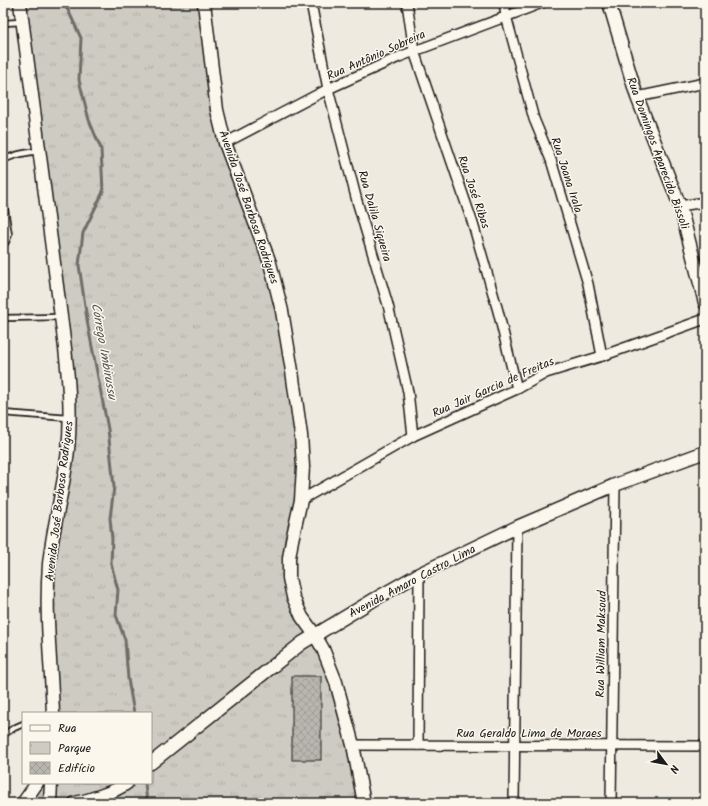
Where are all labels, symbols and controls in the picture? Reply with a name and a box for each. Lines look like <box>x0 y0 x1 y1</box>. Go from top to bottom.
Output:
street label: Rua Antônio Sobreira <box>324 25 429 86</box>
street label: Rua Domingos Aparecido Bissoli <box>621 74 694 233</box>
street label: Avenida José Barbosa Rodrigues <box>213 128 284 287</box>
street label: Rua Joana Irala <box>545 135 588 216</box>
street label: Rua José Ribas <box>452 153 495 231</box>
street label: Rua Dalila Siqueira <box>352 168 397 264</box>
water label: Córrego Imbirussu <box>85 301 123 403</box>
street label: Rua Jair Garcia de Freitas <box>429 352 557 423</box>
street label: Avenida José Barbosa Rodrigues <box>40 420 79 582</box>
street label: Avenida Amaro Castro Lima <box>345 540 479 623</box>
street label: Rua William Maksoud <box>591 589 612 698</box>
legend <box>22 712 152 784</box>
text: Rua <box>58 719 77 738</box>
street label: Rua Geraldo Lima de Moraes <box>456 724 602 743</box>
text: Parque <box>58 739 92 758</box>
north arrow <box>646 744 686 784</box>
text: Edifício <box>58 759 95 778</box>
text: N <box>664 761 683 777</box>

